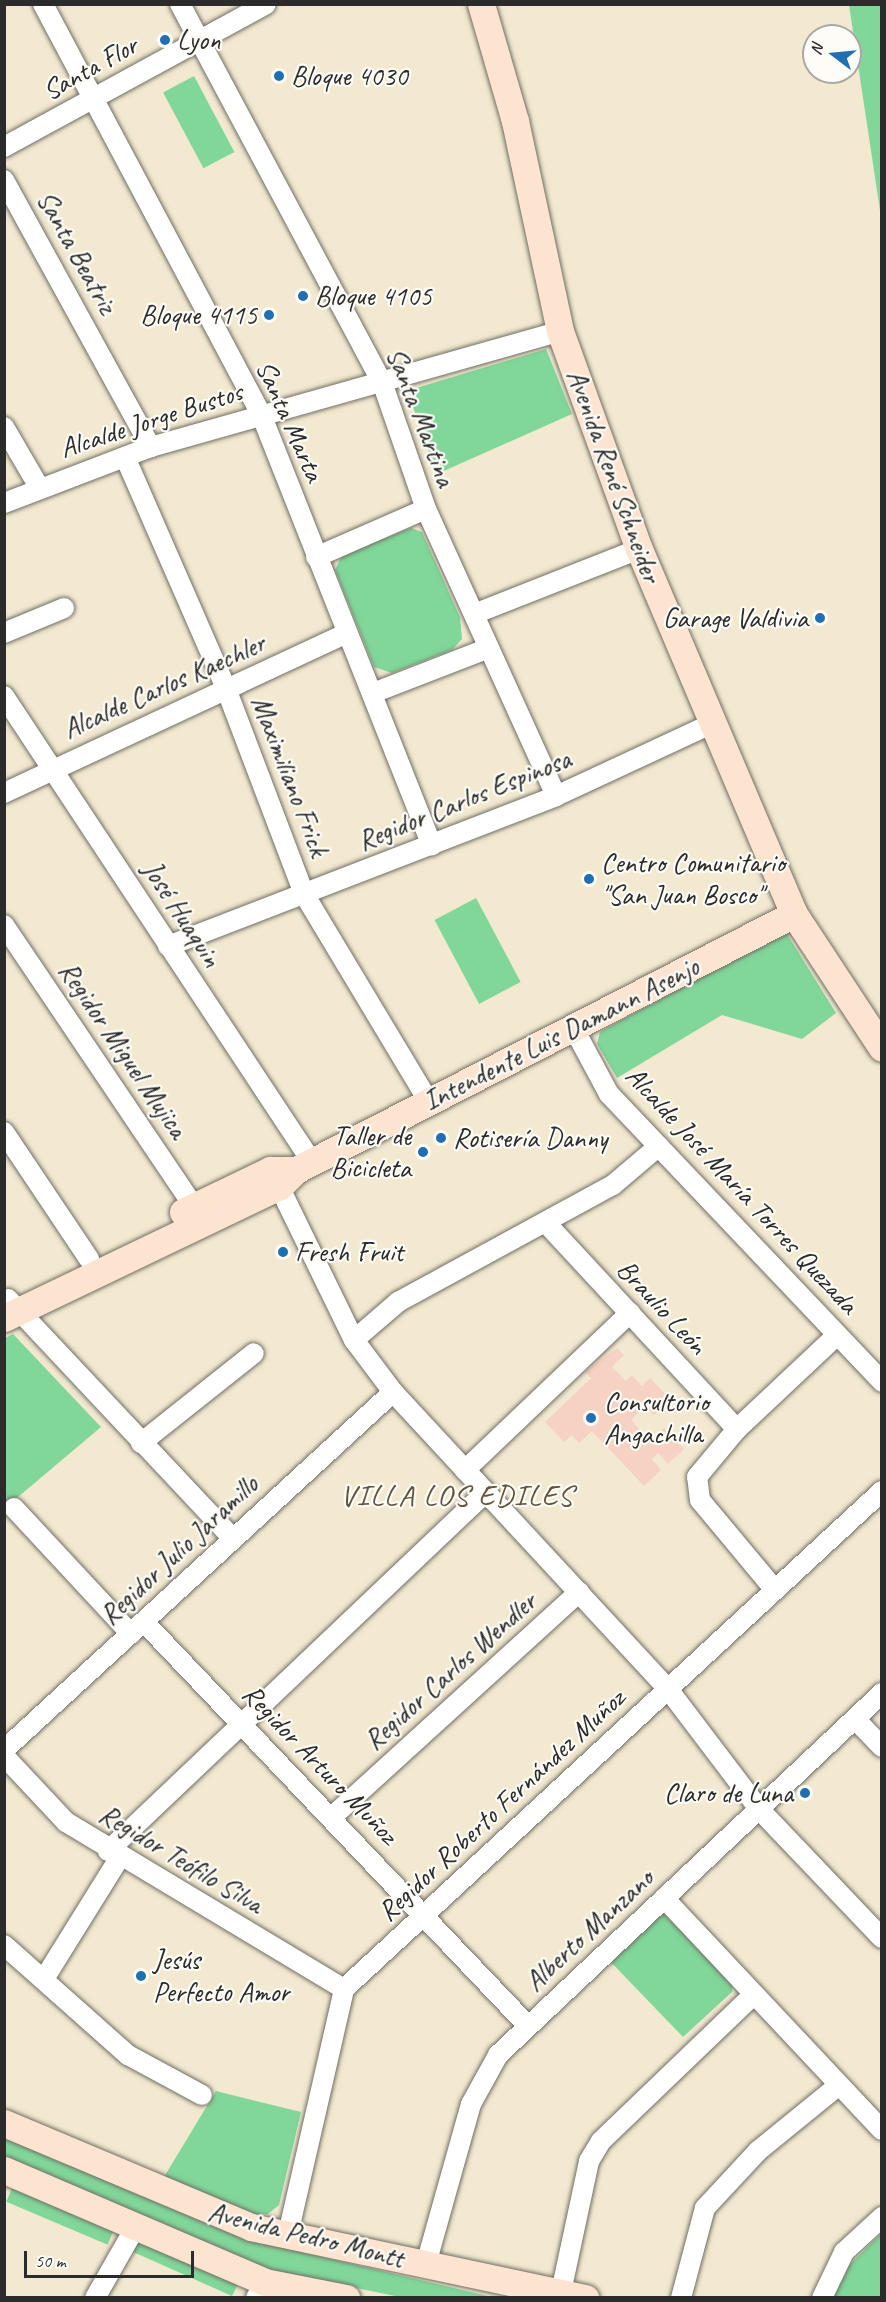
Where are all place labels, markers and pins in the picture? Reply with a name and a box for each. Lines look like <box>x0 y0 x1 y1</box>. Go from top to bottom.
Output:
place label: Lyon <box>177 23 220 57</box>
marker: Lyon <box>158 33 172 47</box>
place label: Bloque 4030 <box>291 59 408 93</box>
marker: Bloque 4030 <box>272 69 286 83</box>
place label: Bloque 4105 <box>315 279 432 313</box>
marker: Bloque 4105 <box>296 289 310 303</box>
place label: Bloque 4115 <box>140 298 257 332</box>
marker: Bloque 4115 <box>262 308 276 322</box>
place label: Garage Valdivia <box>663 601 808 635</box>
marker: Garage Valdivia <box>813 611 827 625</box>
place label: Centro Comunitario "San Juan Bosco" <box>601 846 786 912</box>
marker: Centro Comunitario "San Juan Bosco" <box>582 872 596 886</box>
place label: Taller de Bicicleta <box>331 1119 411 1185</box>
place label: Rotisería Danny <box>453 1121 608 1155</box>
marker: Rotisería Danny <box>434 1131 448 1145</box>
marker: Taller de Bicicleta <box>416 1145 430 1159</box>
place label: Fresh Fruit <box>295 1235 403 1269</box>
marker: Fresh Fruit <box>276 1245 290 1259</box>
place label: Consultorio Angachilla <box>604 1385 709 1451</box>
marker: Consultorio Angachilla <box>582 1409 600 1427</box>
place label: Claro de Luna <box>664 1776 793 1810</box>
marker: Claro de Luna <box>798 1786 812 1800</box>
place label: Jesús Perfecto Amor <box>153 1943 288 2009</box>
marker: Jesús Perfecto Amor <box>134 1969 148 1983</box>

